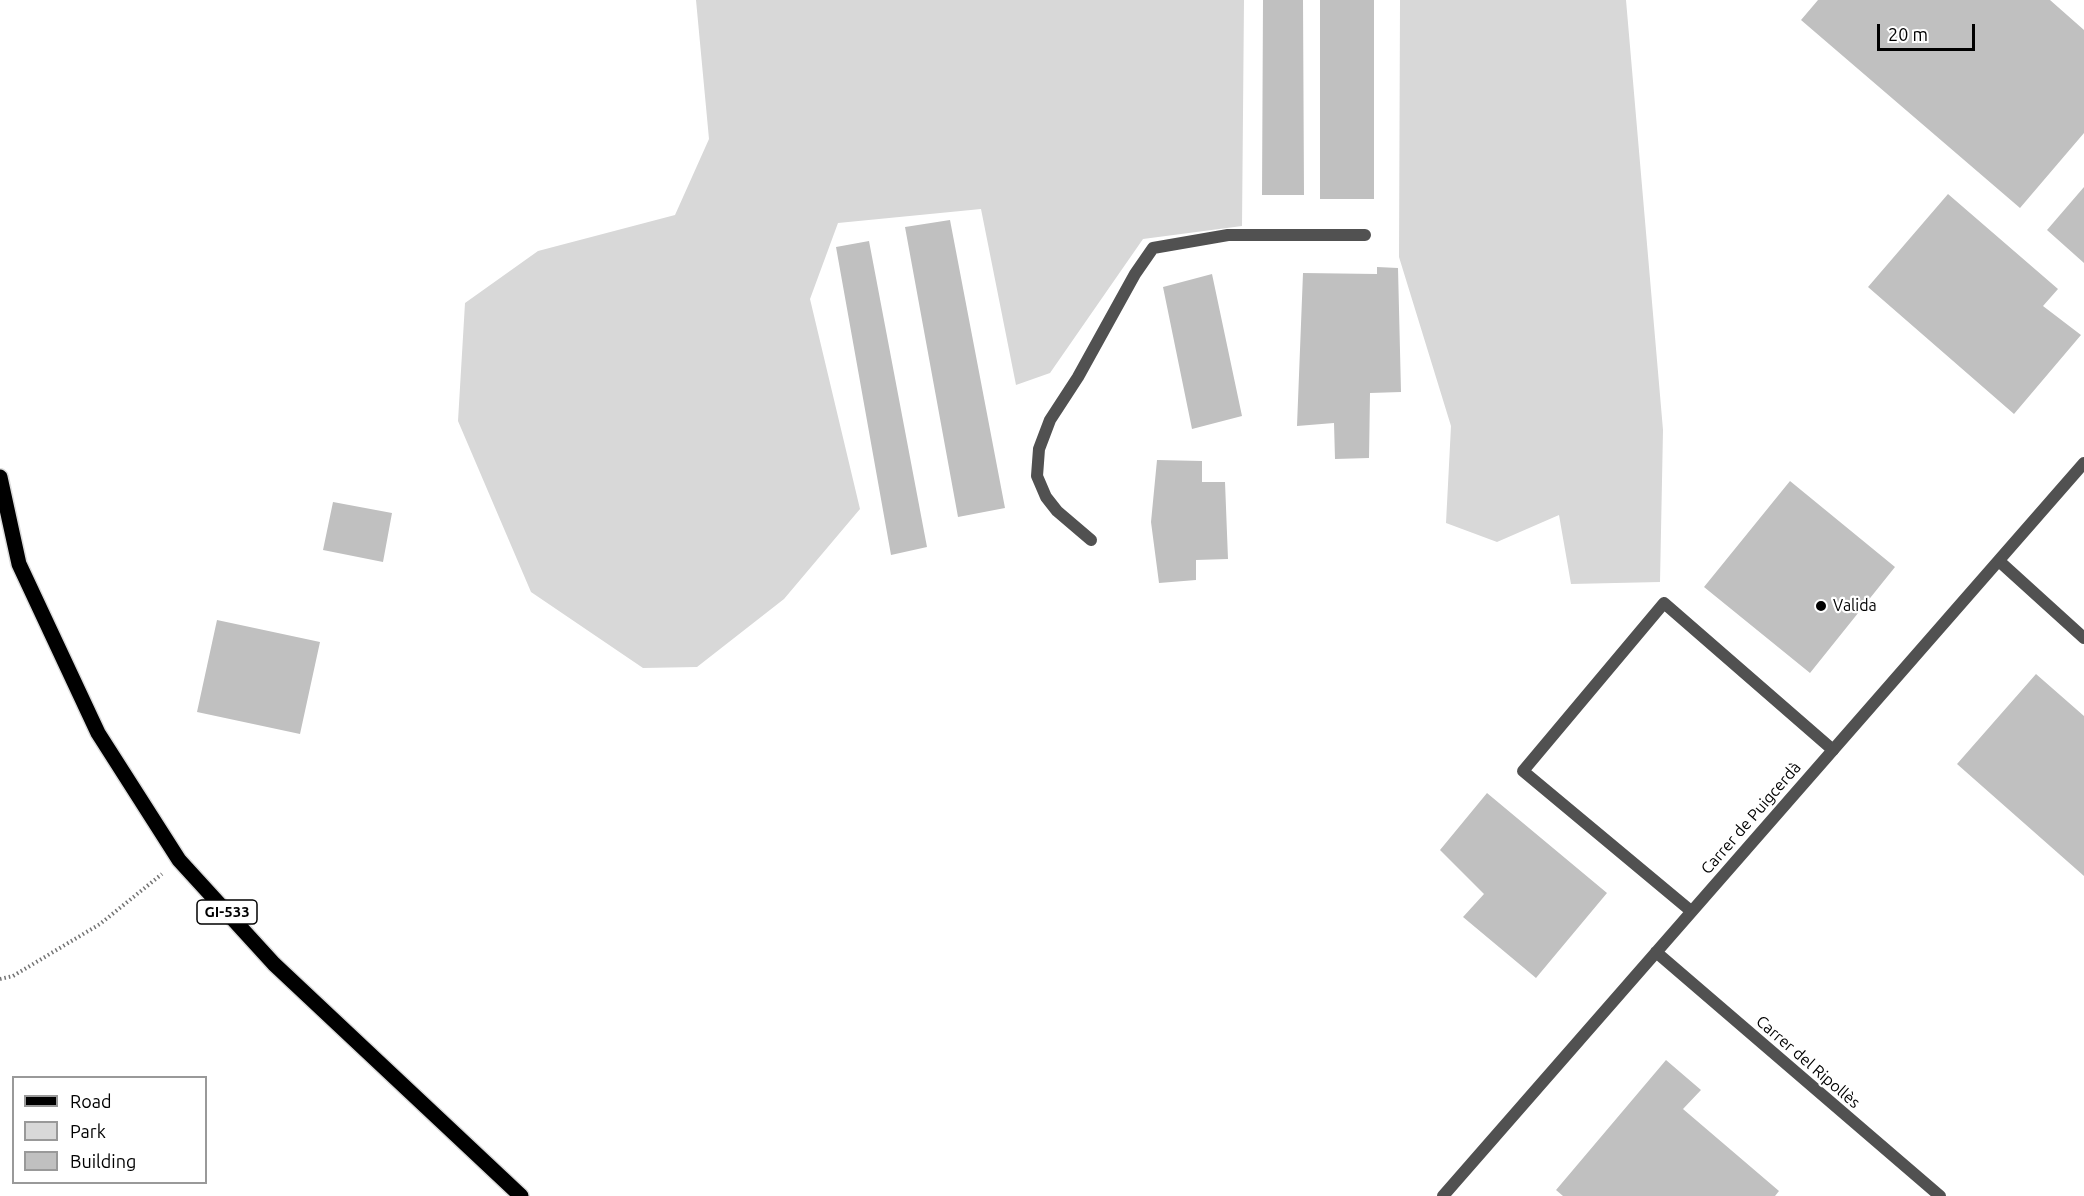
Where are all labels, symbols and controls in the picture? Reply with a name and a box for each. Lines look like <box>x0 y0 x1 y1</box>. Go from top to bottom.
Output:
scale bar <box>1880 12 1978 50</box>
text: 20 m <box>1888 24 1928 44</box>
place label: Valida <box>1833 596 1877 616</box>
marker: Valida <box>1814 599 1828 613</box>
street label: Carrer de Puigcerdà <box>1697 758 1805 878</box>
road number: GI-533 <box>197 900 257 924</box>
street label: Carrer del Ripollès <box>1752 1012 1864 1112</box>
legend <box>12 1076 207 1184</box>
text: Road <box>70 1091 112 1111</box>
text: Park <box>70 1121 106 1141</box>
text: Building <box>70 1151 136 1171</box>

